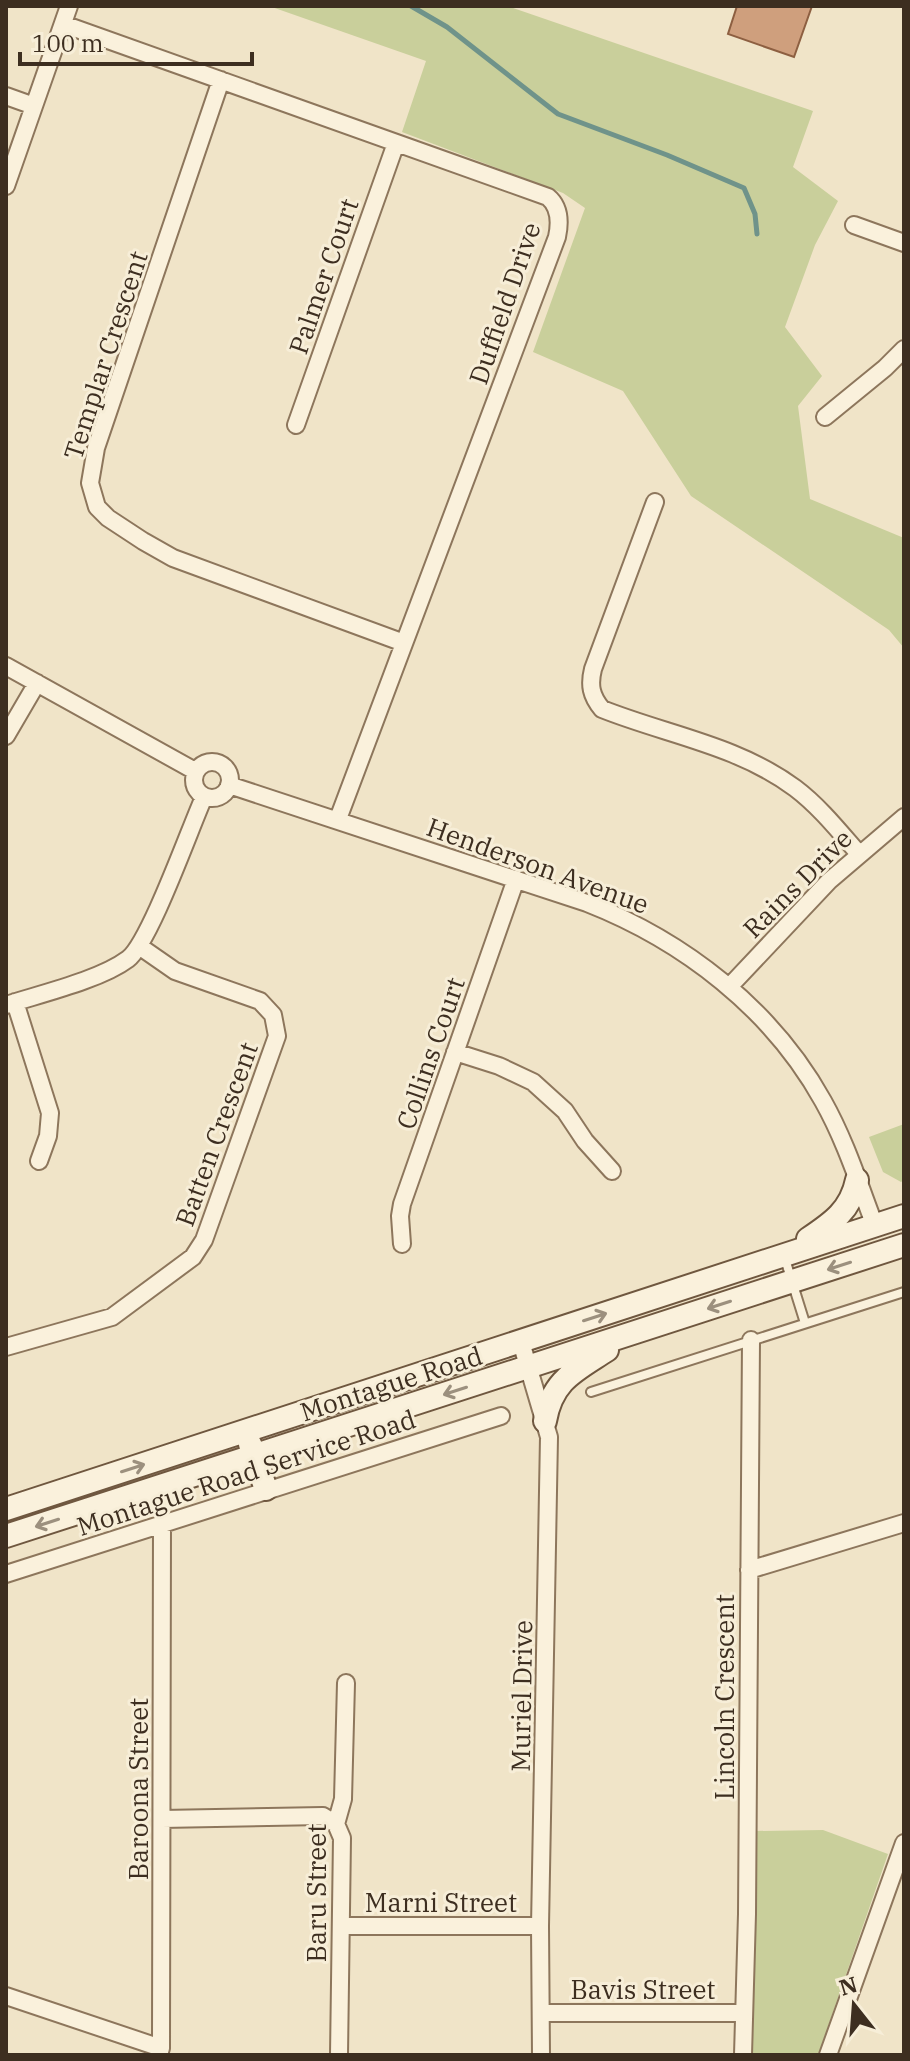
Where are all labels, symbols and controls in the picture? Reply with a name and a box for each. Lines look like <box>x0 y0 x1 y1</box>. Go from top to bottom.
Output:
scale bar <box>20 16 252 66</box>
text: 100 m <box>32 27 104 59</box>
street label: Palmer Court <box>280 194 366 358</box>
street label: Duffield Drive <box>460 218 548 388</box>
street label: Templar Crescent <box>55 246 155 464</box>
street label: Henderson Avenue <box>422 809 654 921</box>
street label: Rains Drive <box>735 821 859 945</box>
street label: Collins Court <box>388 972 472 1134</box>
street label: Batten Crescent <box>167 1037 265 1231</box>
one-way arrow <box>827 1259 852 1274</box>
one-way arrow <box>707 1299 732 1313</box>
one-way arrow <box>582 1309 607 1324</box>
street label: Montague Road <box>296 1338 486 1428</box>
one-way arrow <box>443 1385 468 1400</box>
street label: Montague Road Service Road <box>72 1401 420 1543</box>
one-way arrow <box>121 1459 146 1474</box>
one-way arrow <box>35 1516 61 1531</box>
street label: Lincoln Crescent <box>707 1594 741 1800</box>
street label: Muriel Drive <box>503 1620 539 1772</box>
street label: Baroona Street <box>121 1698 155 1880</box>
street label: Baru Street <box>299 1824 333 1962</box>
street label: Marni Street <box>365 1885 517 1919</box>
north arrow <box>814 1965 894 2045</box>
text: N <box>835 1969 861 2002</box>
street label: Bavis Street <box>570 1972 716 2006</box>

